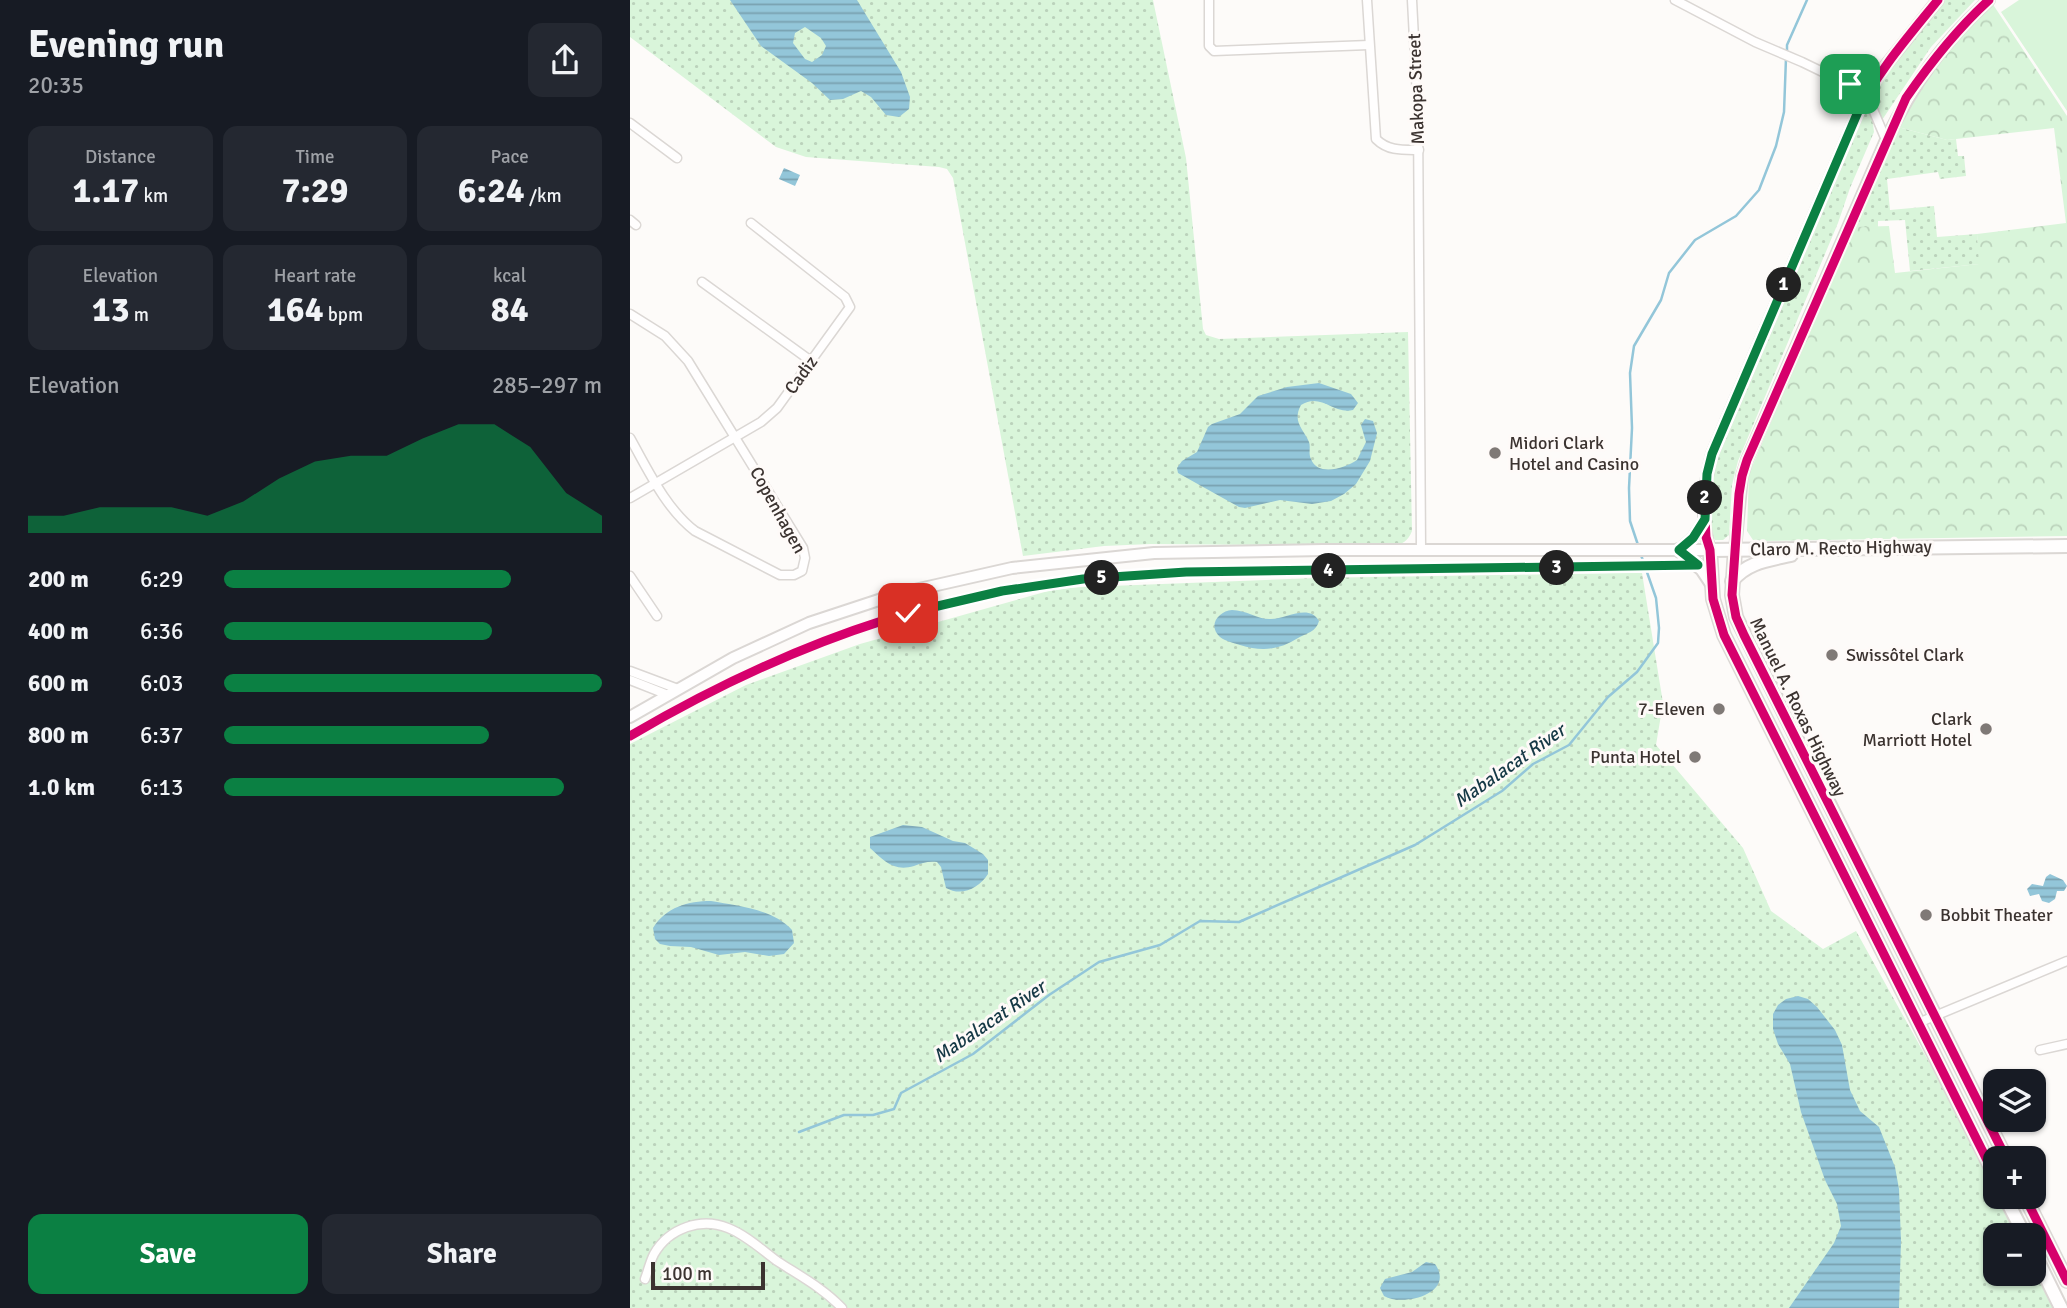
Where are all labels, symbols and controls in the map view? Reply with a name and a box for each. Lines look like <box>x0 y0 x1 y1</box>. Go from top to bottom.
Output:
text: Evening run <box>28 21 224 68</box>
button: share <box>528 23 602 97</box>
street label: Makopa Street <box>1403 33 1429 145</box>
pin <box>1820 54 1880 114</box>
icon: arrive <box>1831 65 1869 103</box>
text: 20:35 <box>28 71 84 100</box>
text: Distance <box>85 145 156 169</box>
text: Time <box>295 145 335 169</box>
text: Pace <box>491 145 529 169</box>
text: 1.17 <box>73 169 139 212</box>
text: 7:29 <box>281 169 349 212</box>
text: 6:24 <box>458 169 525 212</box>
text: km <box>139 184 168 208</box>
text: /km <box>525 184 562 208</box>
text: Elevation <box>82 264 158 288</box>
text: Heart rate <box>274 264 356 288</box>
text: kcal <box>493 264 526 288</box>
pin: 1 <box>1766 268 1802 302</box>
text: 1 <box>1778 272 1789 296</box>
text: 13 <box>92 288 130 331</box>
text: 164 <box>267 288 324 331</box>
text: 84 <box>491 288 529 331</box>
text: m <box>130 303 149 327</box>
text: bpm <box>324 303 363 327</box>
street label: Cadiz <box>780 351 822 399</box>
text: Elevation <box>28 371 120 400</box>
text: 285–297 m <box>492 371 602 400</box>
place label: Midori Clark Hotel and Casino <box>1509 432 1639 475</box>
marker: Midori Clark Hotel and Casino <box>1487 445 1503 461</box>
street label: Copenhagen <box>745 463 811 557</box>
pin: 2 <box>1688 480 1722 516</box>
text: 2 <box>1699 485 1710 509</box>
street label: Claro M. Recto Highway <box>1750 535 1933 561</box>
pin: 3 <box>1539 550 1574 586</box>
pin: 4 <box>1312 554 1346 588</box>
text: 3 <box>1551 555 1562 579</box>
text: 4 <box>1323 558 1334 582</box>
pin: 5 <box>1084 560 1120 596</box>
text: 200 m <box>28 565 89 594</box>
text: 6:29 <box>140 565 183 594</box>
text: 5 <box>1096 565 1107 589</box>
pin <box>878 583 938 643</box>
icon: check <box>889 594 927 632</box>
street label: Manuel A. Roxas Highway <box>1745 614 1851 801</box>
text: 400 m <box>28 617 89 646</box>
text: 6:36 <box>140 617 183 646</box>
place label: Swissôtel Clark <box>1846 644 1964 666</box>
marker: Swissôtel Clark <box>1824 647 1840 663</box>
text: 600 m <box>28 669 89 698</box>
text: 6:03 <box>140 669 183 698</box>
place label: 7-Eleven <box>1638 698 1705 720</box>
marker: 7-Eleven <box>1711 701 1727 717</box>
place label: Clark Marriott Hotel <box>1862 708 1972 751</box>
water label: Mabalacat River <box>1449 717 1572 813</box>
text: 800 m <box>28 721 89 750</box>
text: 6:37 <box>140 721 183 750</box>
marker: Clark Marriott Hotel <box>1978 721 1994 737</box>
place label: Punta Hotel <box>1590 746 1681 768</box>
marker: Punta Hotel <box>1687 749 1703 765</box>
text: 1.0 km <box>28 773 95 802</box>
text: 6:13 <box>140 773 183 802</box>
place label: Bobbit Theater <box>1940 904 2053 926</box>
marker: Bobbit Theater <box>1918 907 1934 923</box>
water label: Mabalacat River <box>929 974 1053 1068</box>
map controls <box>1983 1069 2046 1286</box>
button: layers <box>1983 1069 2046 1132</box>
button: + <box>1983 1146 2046 1209</box>
button: Save <box>28 1214 308 1294</box>
button: Share <box>322 1214 602 1294</box>
button: − <box>1983 1223 2046 1286</box>
scale bar <box>651 1259 765 1291</box>
text: 100 m <box>662 1262 712 1286</box>

